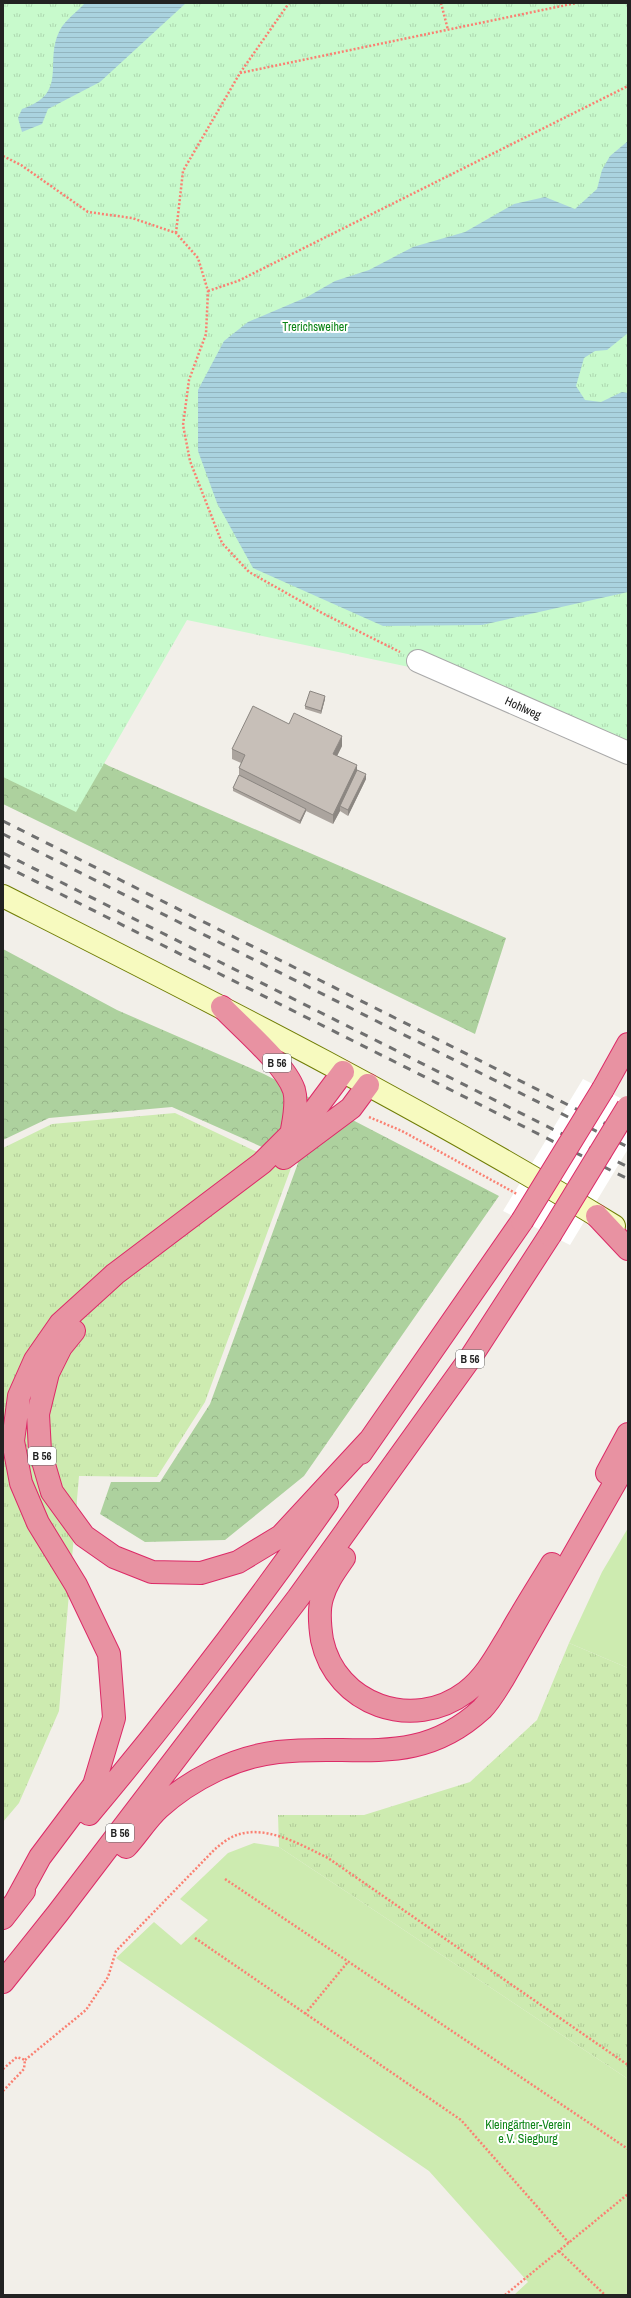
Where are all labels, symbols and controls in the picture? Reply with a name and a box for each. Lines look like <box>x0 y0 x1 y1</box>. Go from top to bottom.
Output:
park label: Trerichsweiher <box>282 319 348 335</box>
street label: Hohlweg <box>502 693 544 723</box>
road number: B 56 <box>263 1054 291 1072</box>
road number: B 56 <box>456 1350 484 1368</box>
road number: B 56 <box>28 1447 56 1465</box>
road number: B 56 <box>106 1824 134 1842</box>
park label: Kleingärtner-Verein e.V. Siegburg <box>485 2117 571 2147</box>

